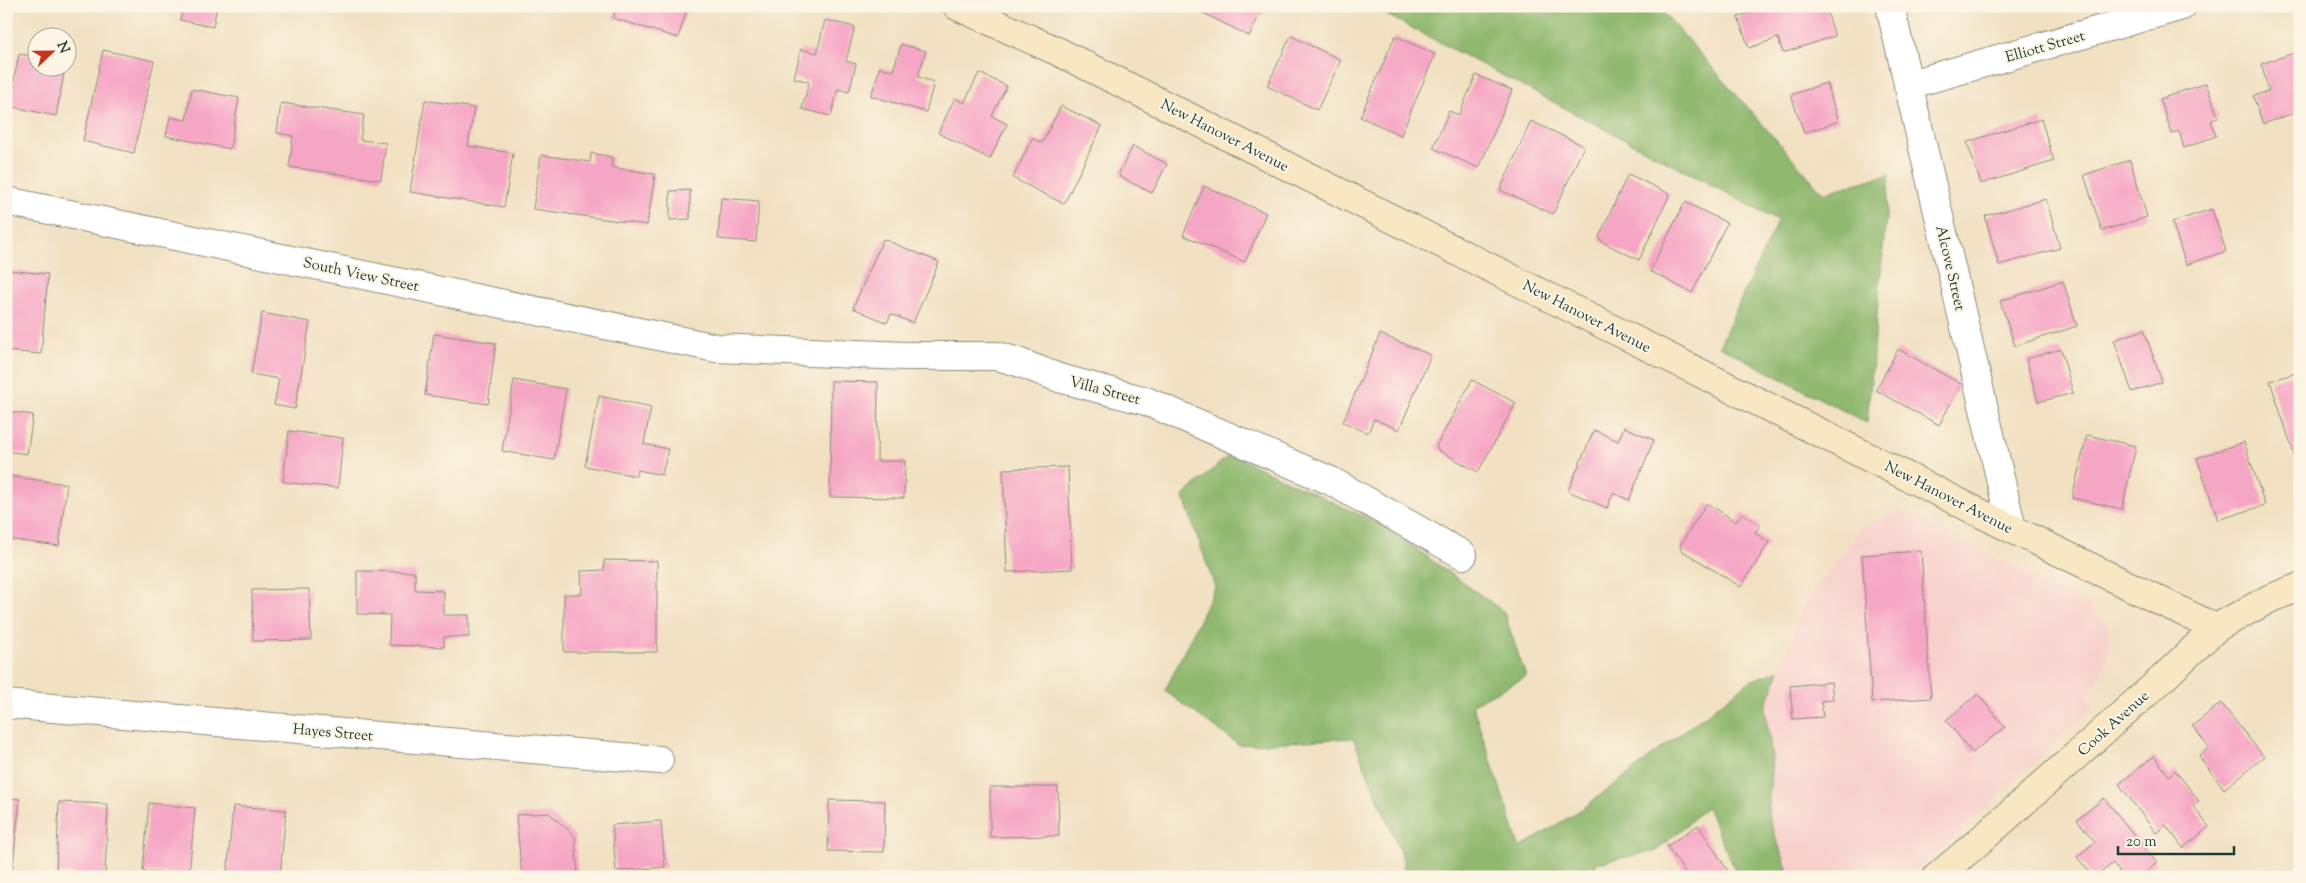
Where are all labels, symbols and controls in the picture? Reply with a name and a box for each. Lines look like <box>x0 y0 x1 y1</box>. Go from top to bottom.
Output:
street label: Elliott Street <box>2003 26 2088 69</box>
north arrow <box>28 28 78 78</box>
text: N <box>51 39 74 57</box>
street label: New Hanover Avenue <box>1156 95 1292 178</box>
street label: Alcove Street <box>1930 224 1970 313</box>
street label: South View Street <box>301 253 421 298</box>
street label: New Hanover Avenue <box>1518 276 1654 359</box>
street label: Villa Street <box>1067 372 1142 411</box>
street label: New Hanover Avenue <box>1880 457 2016 540</box>
street label: Cook Avenue <box>2074 686 2154 762</box>
street label: Hayes Street <box>292 720 374 747</box>
scale bar <box>2118 823 2235 855</box>
text: 20 m <box>2126 832 2157 853</box>

